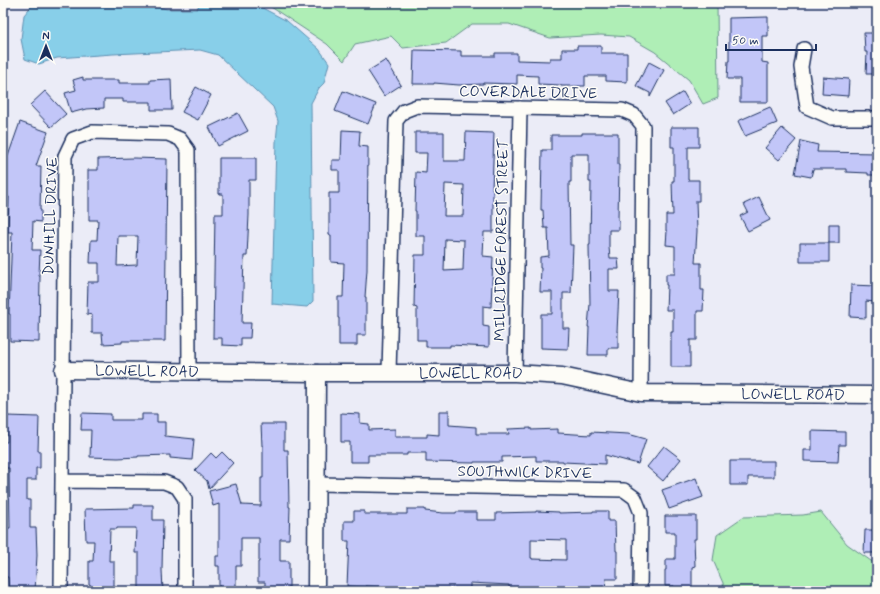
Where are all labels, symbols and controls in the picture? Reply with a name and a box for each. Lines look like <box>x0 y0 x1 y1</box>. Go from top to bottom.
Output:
north arrow <box>26 26 66 66</box>
scale bar <box>726 26 816 52</box>
text: N <box>42 30 50 44</box>
text: 50 m <box>732 33 759 49</box>
street label: COVERDALE DRIVE <box>459 82 598 104</box>
street label: MILLRIDGE FOREST STREET <box>490 138 514 341</box>
street label: DUNHILL DRIVE <box>39 156 63 275</box>
street label: LOWELL ROAD <box>95 361 199 383</box>
street label: LOWELL ROAD <box>419 364 523 384</box>
street label: LOWELL ROAD <box>741 385 845 406</box>
street label: SOUTHWICK DRIVE <box>457 462 593 484</box>

